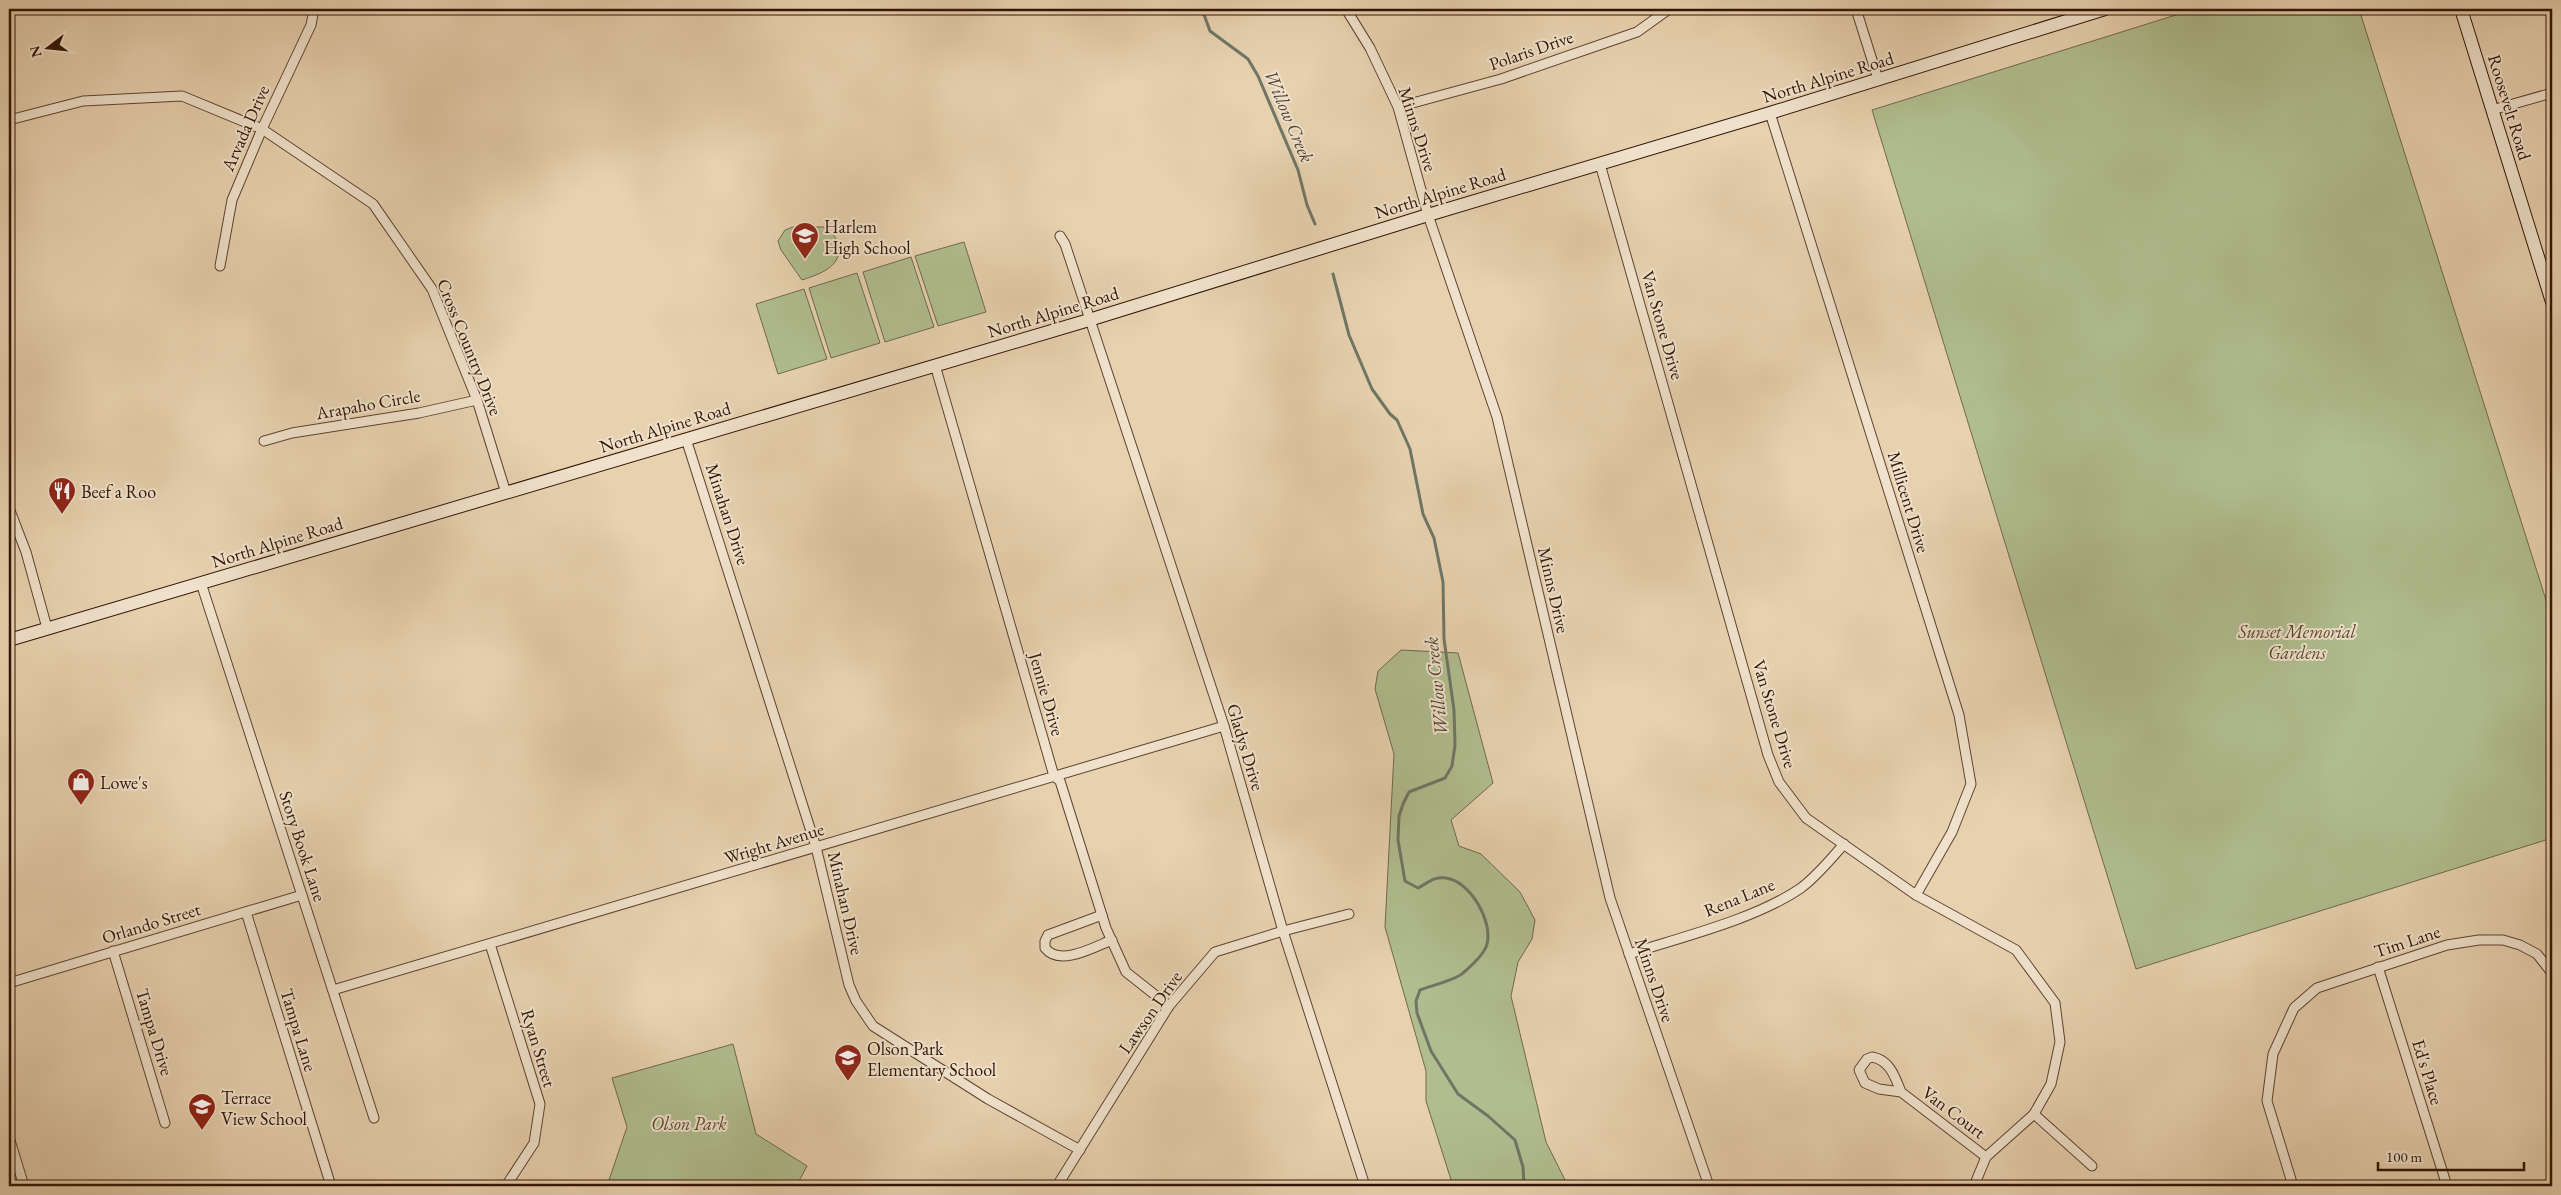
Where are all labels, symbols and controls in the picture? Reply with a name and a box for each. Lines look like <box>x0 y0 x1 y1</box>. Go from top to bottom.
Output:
north arrow <box>22 22 72 72</box>
street label: Polaris Drive <box>1486 25 1576 75</box>
text: N <box>25 43 46 60</box>
street label: North Alpine Road <box>1760 46 1897 108</box>
street label: Roosevelt Road <box>2483 51 2537 163</box>
water label: Willow Creek <box>1258 66 1320 167</box>
street label: Arvada Drive <box>215 81 274 175</box>
street label: Minns Drive <box>1394 84 1442 174</box>
street label: North Alpine Road <box>1372 162 1509 224</box>
place label: Harlem High School <box>824 215 911 259</box>
school or university icon: Harlem High School <box>790 221 820 260</box>
street label: Van Stone Drive <box>1636 268 1690 382</box>
street label: Cross Country Drive <box>432 275 508 419</box>
street label: North Alpine Road <box>985 281 1122 343</box>
street label: Arapaho Circle <box>313 384 422 425</box>
street label: North Alpine Road <box>597 396 734 458</box>
street label: Millicent Drive <box>1883 448 1935 556</box>
street label: Minahan Drive <box>701 460 755 568</box>
restaurant icon: Beef a Roo <box>47 476 77 515</box>
place label: Beef a Roo <box>81 480 156 503</box>
street label: North Alpine Road <box>209 511 346 573</box>
street label: Minns Drive <box>1533 545 1575 635</box>
park label: Sunset Memorial Gardens <box>2237 620 2357 664</box>
water label: Willow Creek <box>1418 635 1454 736</box>
street label: Jennie Drive <box>1024 648 1070 738</box>
street label: Van Stone Drive <box>1748 657 1802 771</box>
street label: Gladys Drive <box>1222 701 1270 793</box>
shop icon: Lowe's <box>66 767 96 806</box>
place label: Lowe's <box>100 771 148 794</box>
street label: Story Book Lane <box>274 788 332 904</box>
street label: Wright Avenue <box>721 817 827 869</box>
street label: Minahan Drive <box>823 849 869 957</box>
street label: Rena Lane <box>1700 872 1778 922</box>
street label: Orlando Street <box>99 897 203 949</box>
street label: Tim Lane <box>2371 920 2443 962</box>
street label: Minns Drive <box>1630 935 1680 1025</box>
street label: Lawson Drive <box>1113 966 1187 1058</box>
street label: Tampa Drive <box>131 986 179 1078</box>
street label: Tampa Lane <box>276 986 322 1074</box>
street label: Ryan Street <box>516 1006 562 1090</box>
street label: Ed's Place <box>2407 1036 2449 1108</box>
place label: Olson Park Elementary School <box>867 1037 996 1081</box>
school or university icon: Olson Park Elementary School <box>833 1043 863 1082</box>
street label: Van Court <box>1918 1081 1991 1143</box>
place label: Terrace View School <box>221 1086 307 1130</box>
school or university icon: Terrace View School <box>187 1092 217 1131</box>
park label: Olson Park <box>651 1112 727 1135</box>
scale bar <box>2378 1140 2525 1172</box>
text: 100 m <box>2386 1147 2423 1166</box>

